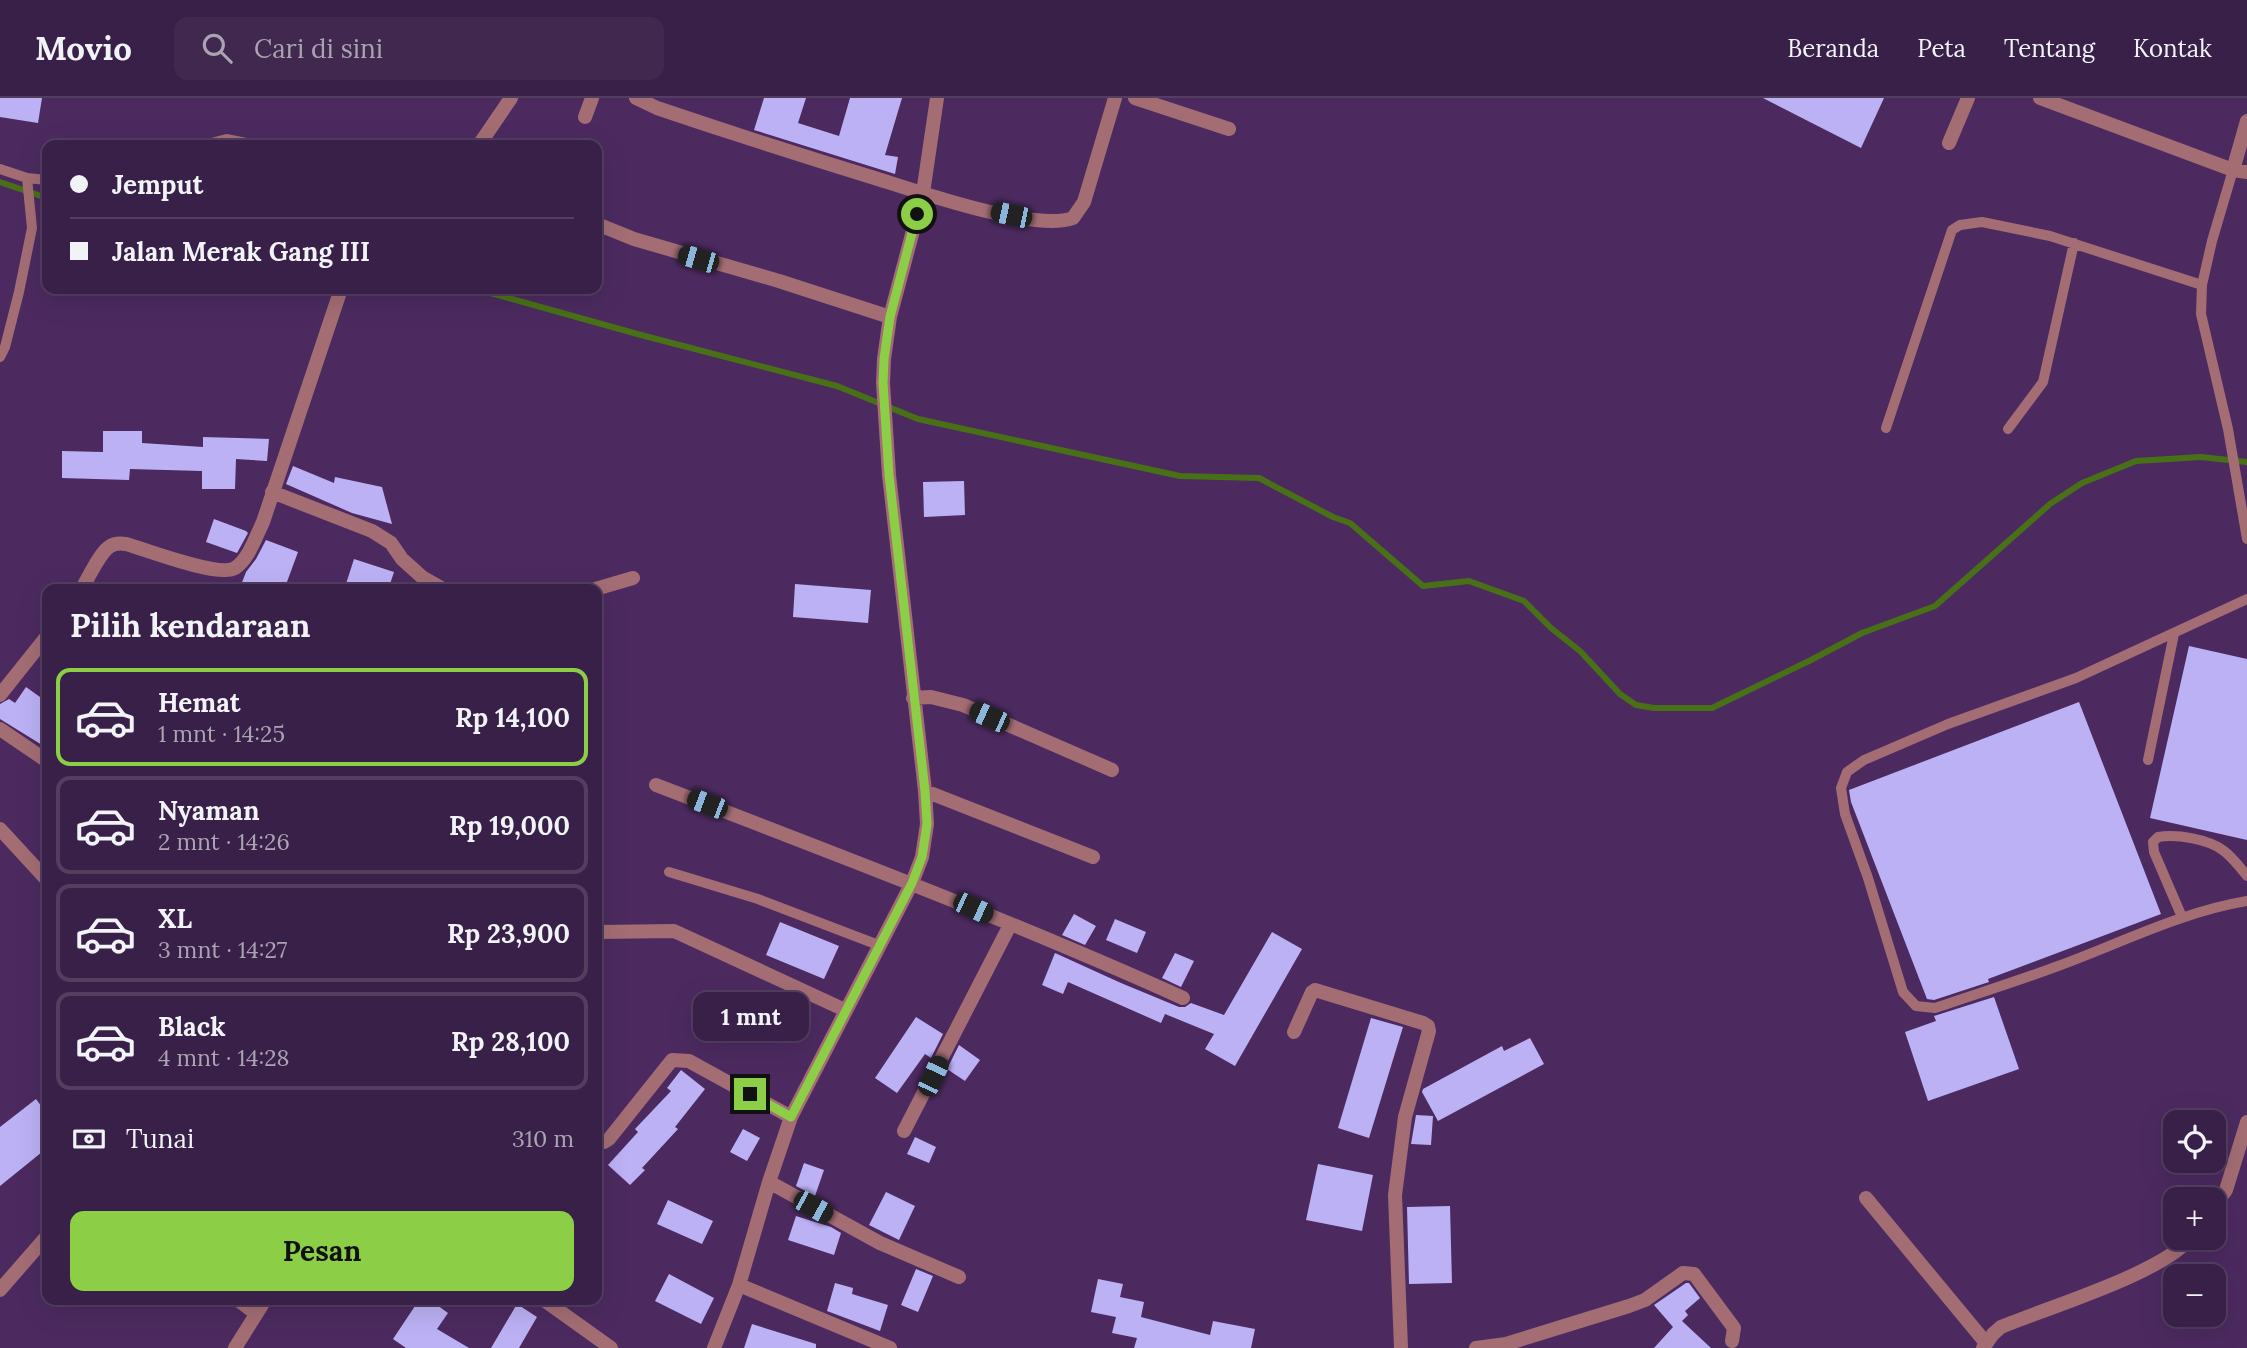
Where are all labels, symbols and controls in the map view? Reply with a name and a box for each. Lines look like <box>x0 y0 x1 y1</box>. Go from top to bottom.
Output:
search box <box>174 17 664 80</box>
text: Movio <box>35 27 132 69</box>
icon: search <box>198 29 236 67</box>
text: Cari di sini <box>254 32 383 65</box>
text: Beranda <box>1787 33 1879 64</box>
text: Peta <box>1917 33 1966 64</box>
text: Tentang <box>2004 33 2095 64</box>
text: Kontak <box>2133 33 2212 64</box>
text: Jemput <box>112 168 203 201</box>
route start <box>901 198 933 230</box>
car <box>989 200 1034 230</box>
text: Jalan Merak Gang III <box>112 235 370 268</box>
car <box>675 243 722 275</box>
text: Pilih kendaraan <box>70 605 310 646</box>
icon: car <box>74 686 137 749</box>
text: Hemat <box>158 686 240 719</box>
car <box>966 699 1013 735</box>
text: Rp 14,100 <box>455 701 570 734</box>
text: 1 mnt · 14:25 <box>158 719 285 748</box>
car <box>684 787 731 821</box>
icon: car <box>74 794 137 857</box>
text: Nyaman <box>158 794 259 827</box>
text: Rp 19,000 <box>449 809 570 842</box>
text: 2 mnt · 14:26 <box>158 827 290 856</box>
car <box>950 890 997 926</box>
icon: car <box>74 902 137 965</box>
text: XL <box>158 902 192 935</box>
text: Rp 23,900 <box>447 917 570 950</box>
text: 3 mnt · 14:27 <box>158 935 287 964</box>
callout: 1 mnt <box>692 992 808 1042</box>
text: 1 mnt <box>721 1002 781 1031</box>
icon: car <box>74 1010 137 1073</box>
text: Black <box>158 1010 226 1043</box>
text: Rp 28,100 <box>451 1025 570 1058</box>
text: 4 mnt · 14:28 <box>158 1043 289 1072</box>
car <box>915 1053 952 1099</box>
route end <box>734 1078 766 1110</box>
map controls <box>2163 1110 2226 1327</box>
button: locate <box>2163 1110 2226 1173</box>
icon: cash <box>70 1120 108 1158</box>
text: Tunai <box>126 1122 194 1155</box>
text: 310 m <box>512 1124 574 1153</box>
button: + <box>2163 1187 2226 1250</box>
car <box>790 1188 837 1226</box>
button: Pesan <box>70 1211 574 1291</box>
button: − <box>2163 1264 2226 1327</box>

